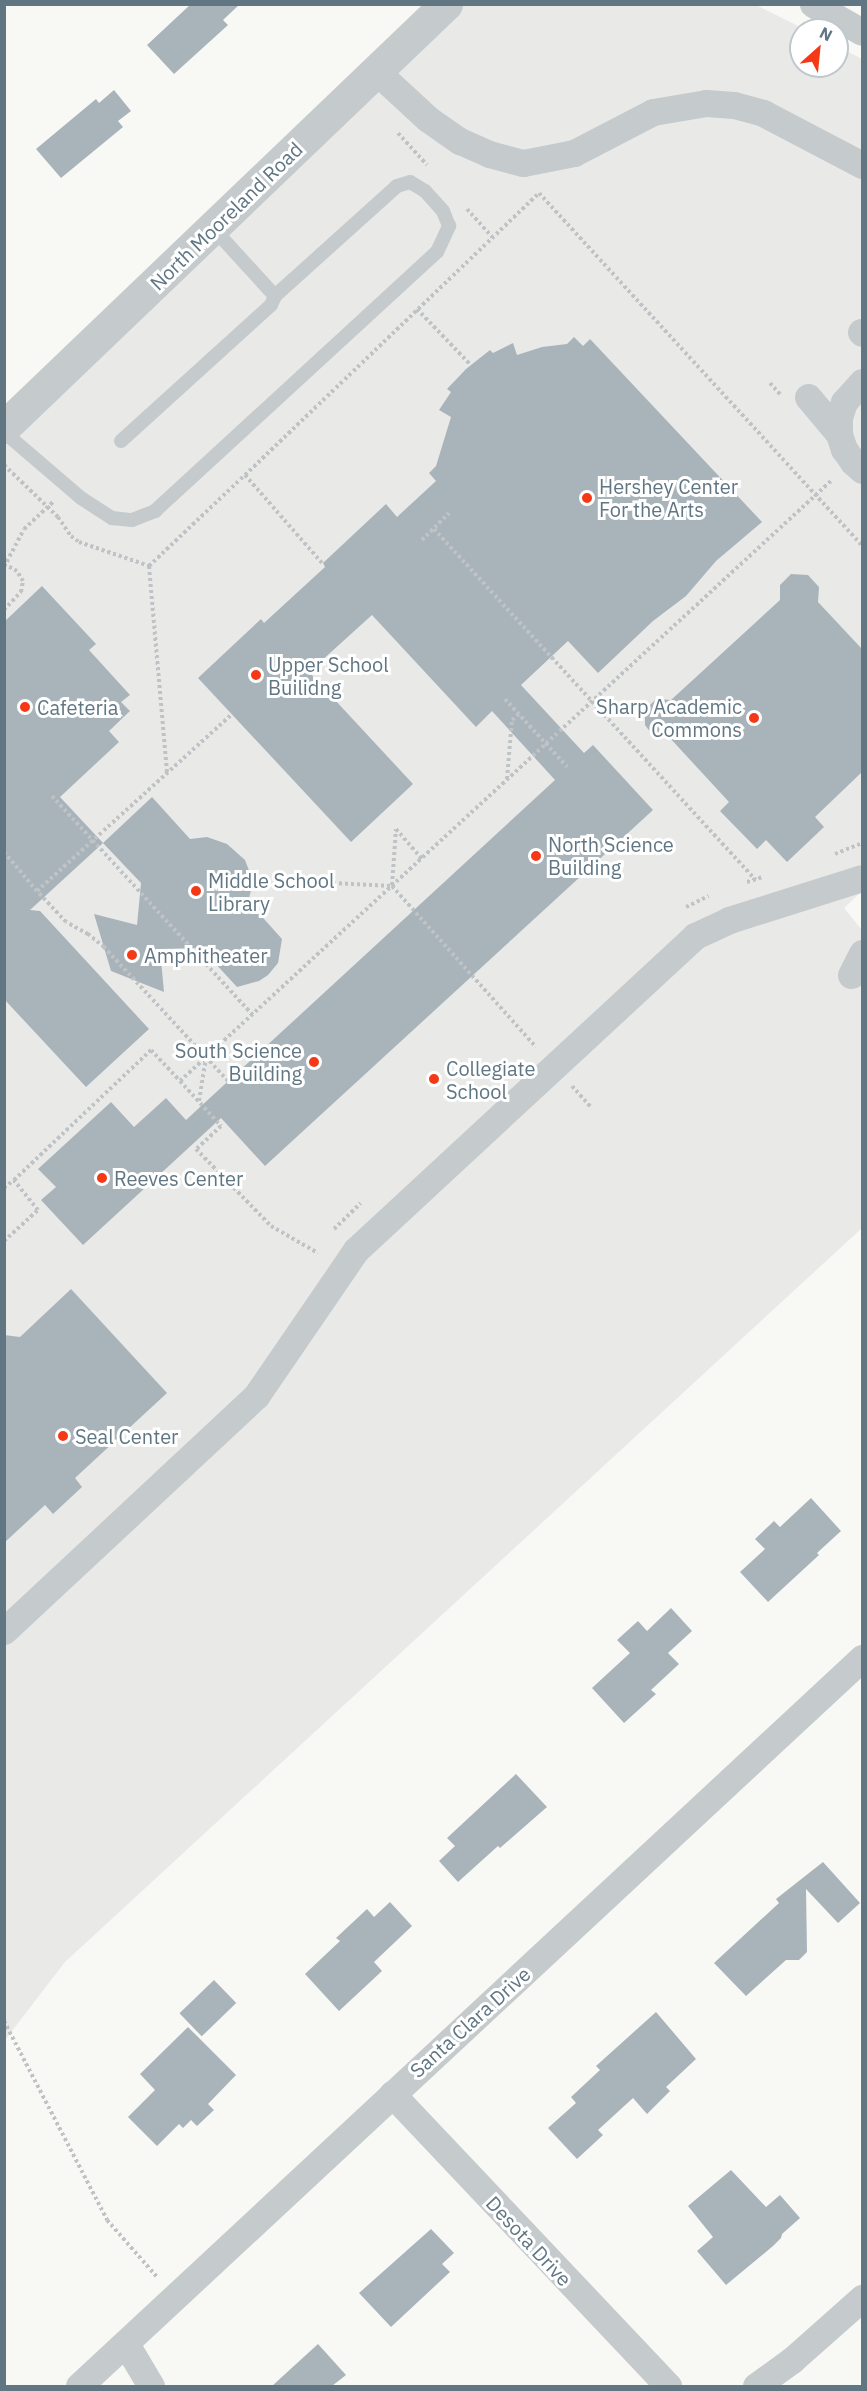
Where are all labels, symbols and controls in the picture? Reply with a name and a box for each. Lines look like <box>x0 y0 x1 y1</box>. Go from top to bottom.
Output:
north arrow <box>789 18 849 78</box>
text: N <box>817 22 836 45</box>
street label: North Mooreland Road <box>145 137 307 295</box>
place label: Hershey Center For the Arts <box>599 474 738 521</box>
marker: Hershey Center For the Arts <box>580 491 594 505</box>
place label: Upper School Builidng <box>268 652 389 699</box>
marker: Upper School Builidng <box>249 668 263 682</box>
place label: Sharp Academic Commons <box>596 694 742 741</box>
place label: Cafeteria <box>37 695 118 719</box>
marker: Cafeteria <box>18 700 32 714</box>
marker: Sharp Academic Commons <box>747 711 761 725</box>
place label: North Science Building <box>548 832 674 879</box>
marker: North Science Building <box>529 849 543 863</box>
place label: Middle School Library <box>208 868 334 915</box>
marker: Middle School Library <box>189 884 203 898</box>
place label: Amphitheater <box>144 943 268 967</box>
marker: Amphitheater <box>125 948 139 962</box>
place label: South Science Building <box>175 1038 302 1085</box>
marker: South Science Building <box>307 1055 321 1069</box>
place label: Collegiate School <box>446 1056 536 1103</box>
marker: Collegiate School <box>427 1072 441 1086</box>
place label: Reeves Center <box>114 1166 243 1190</box>
marker: Reeves Center <box>95 1171 109 1185</box>
place label: Seal Center <box>75 1424 178 1448</box>
marker: Seal Center <box>56 1429 70 1443</box>
street label: Santa Clara Drive <box>405 1962 535 2082</box>
street label: Desota Drive <box>481 2191 577 2291</box>

